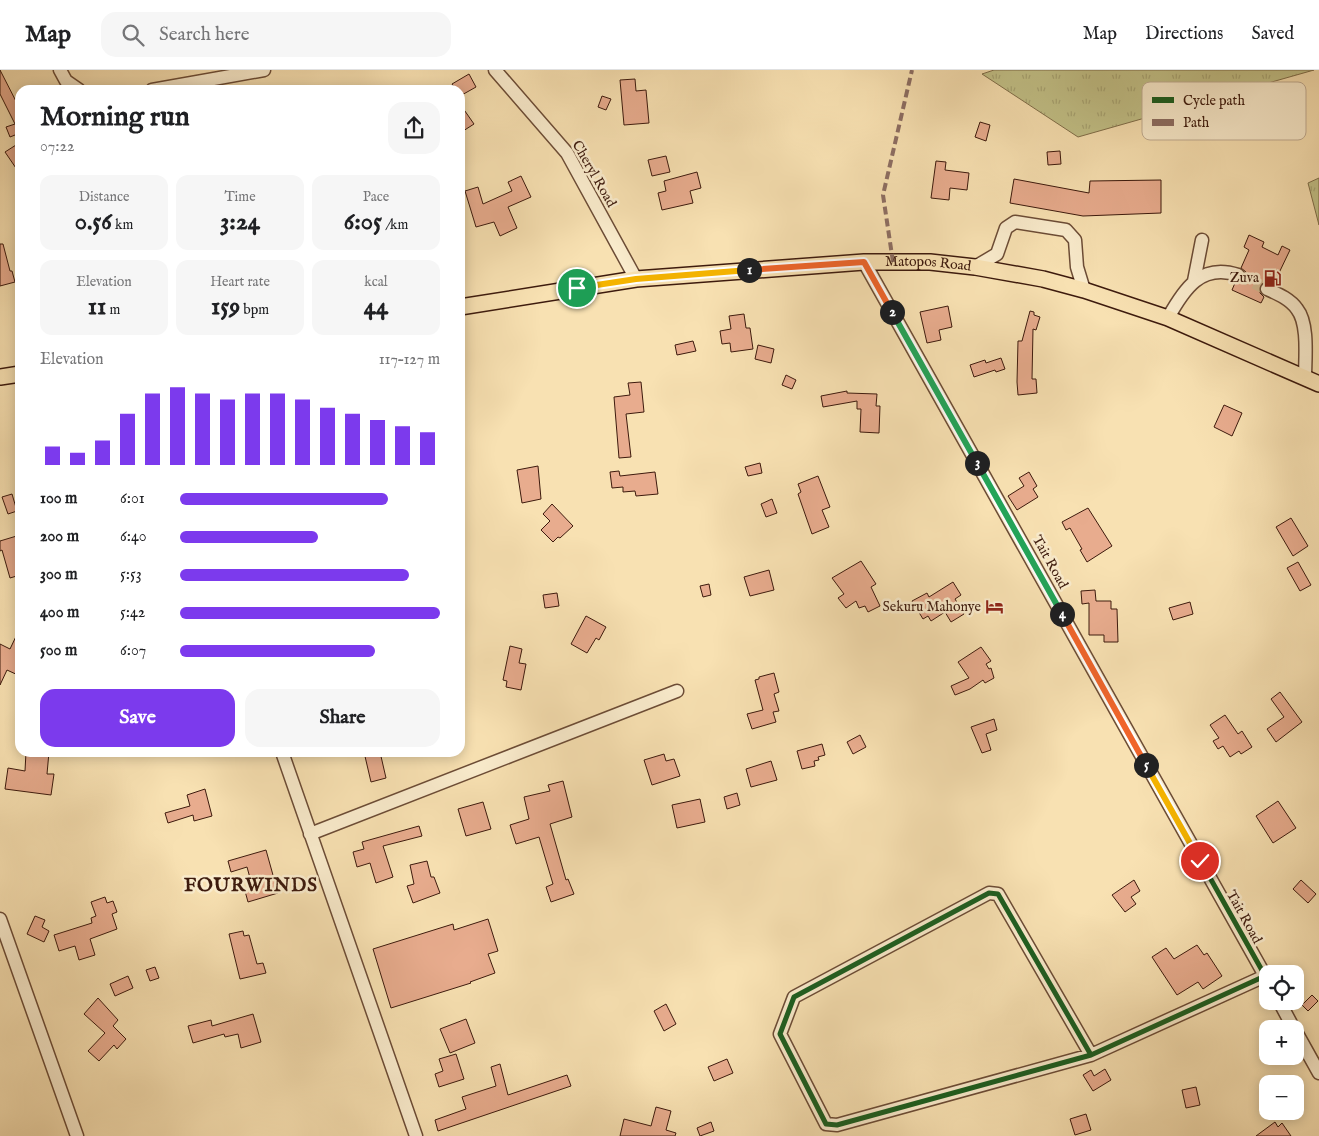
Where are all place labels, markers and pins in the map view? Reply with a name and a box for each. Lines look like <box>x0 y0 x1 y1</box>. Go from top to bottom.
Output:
pin: 1 <box>736 258 762 282</box>
pin <box>556 267 598 309</box>
fuel station icon: Zuva <box>1263 268 1283 288</box>
place label: Zuva <box>1230 269 1260 287</box>
pin: 2 <box>880 300 904 324</box>
pin: 3 <box>964 450 990 476</box>
hotel icon: Sekuru Mahonye <box>985 597 1005 617</box>
place label: Sekuru Mahonye <box>883 598 982 616</box>
pin: 4 <box>1050 602 1074 626</box>
pin: 5 <box>1134 752 1158 778</box>
pin <box>1179 840 1221 882</box>

